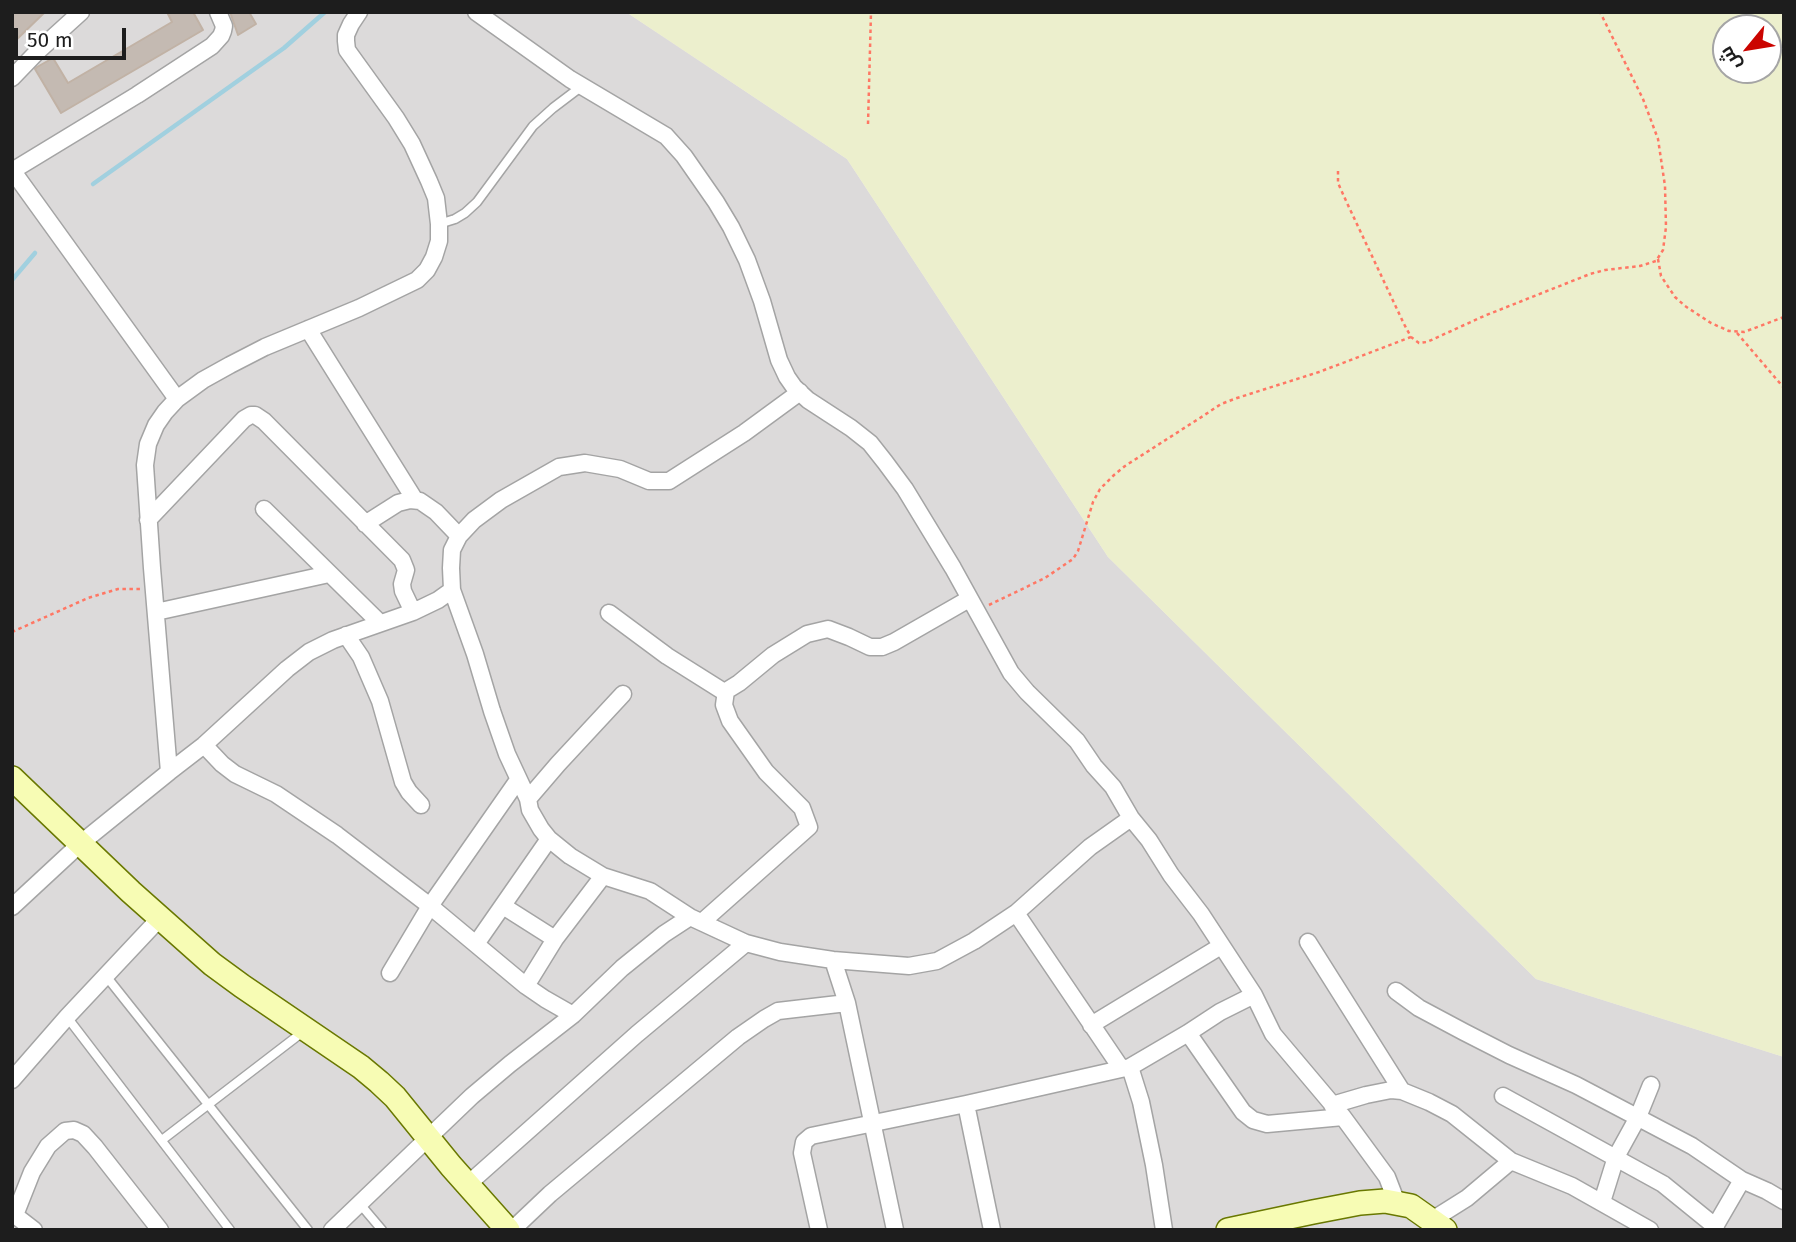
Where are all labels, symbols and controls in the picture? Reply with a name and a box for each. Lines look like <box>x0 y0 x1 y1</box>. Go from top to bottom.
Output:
scale bar <box>18 14 130 58</box>
north arrow <box>1712 14 1782 84</box>
text: 50 m <box>27 27 73 53</box>
text: ش <box>1714 42 1746 75</box>

